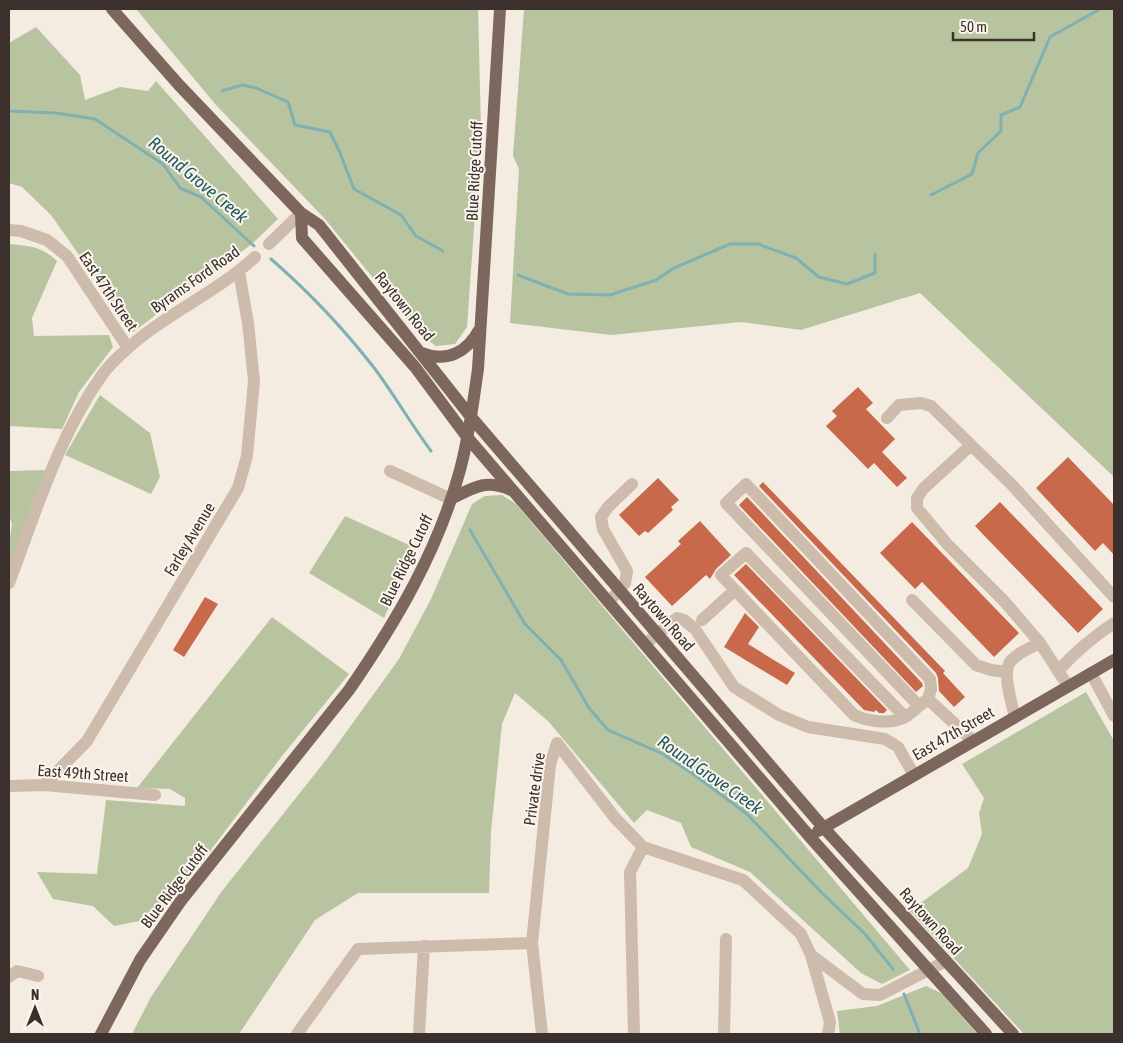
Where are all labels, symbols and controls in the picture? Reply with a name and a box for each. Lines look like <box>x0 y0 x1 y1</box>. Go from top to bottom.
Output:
scale bar <box>953 10 1034 42</box>
text: 50 m <box>960 18 987 35</box>
street label: Blue Ridge Cutoff <box>462 120 487 221</box>
water label: Round Grove Creek <box>144 132 253 228</box>
street label: Byrams Ford Road <box>147 242 243 317</box>
street label: East 47th Street <box>76 248 142 334</box>
street label: Raytown Road <box>371 268 438 345</box>
street label: Farley Avenue <box>160 499 219 580</box>
street label: Blue Ridge Cutoff <box>376 511 437 609</box>
street label: Raytown Road <box>629 579 698 655</box>
street label: East 47th Street <box>909 702 997 764</box>
water label: Round Grove Creek <box>654 731 768 819</box>
street label: Private drive <box>520 751 548 827</box>
street label: East 49th Street <box>37 761 130 785</box>
street label: Blue Ridge Cutoff <box>137 840 212 932</box>
street label: Raytown Road <box>896 884 966 959</box>
north arrow <box>10 983 60 1033</box>
text: N <box>31 987 39 1003</box>

